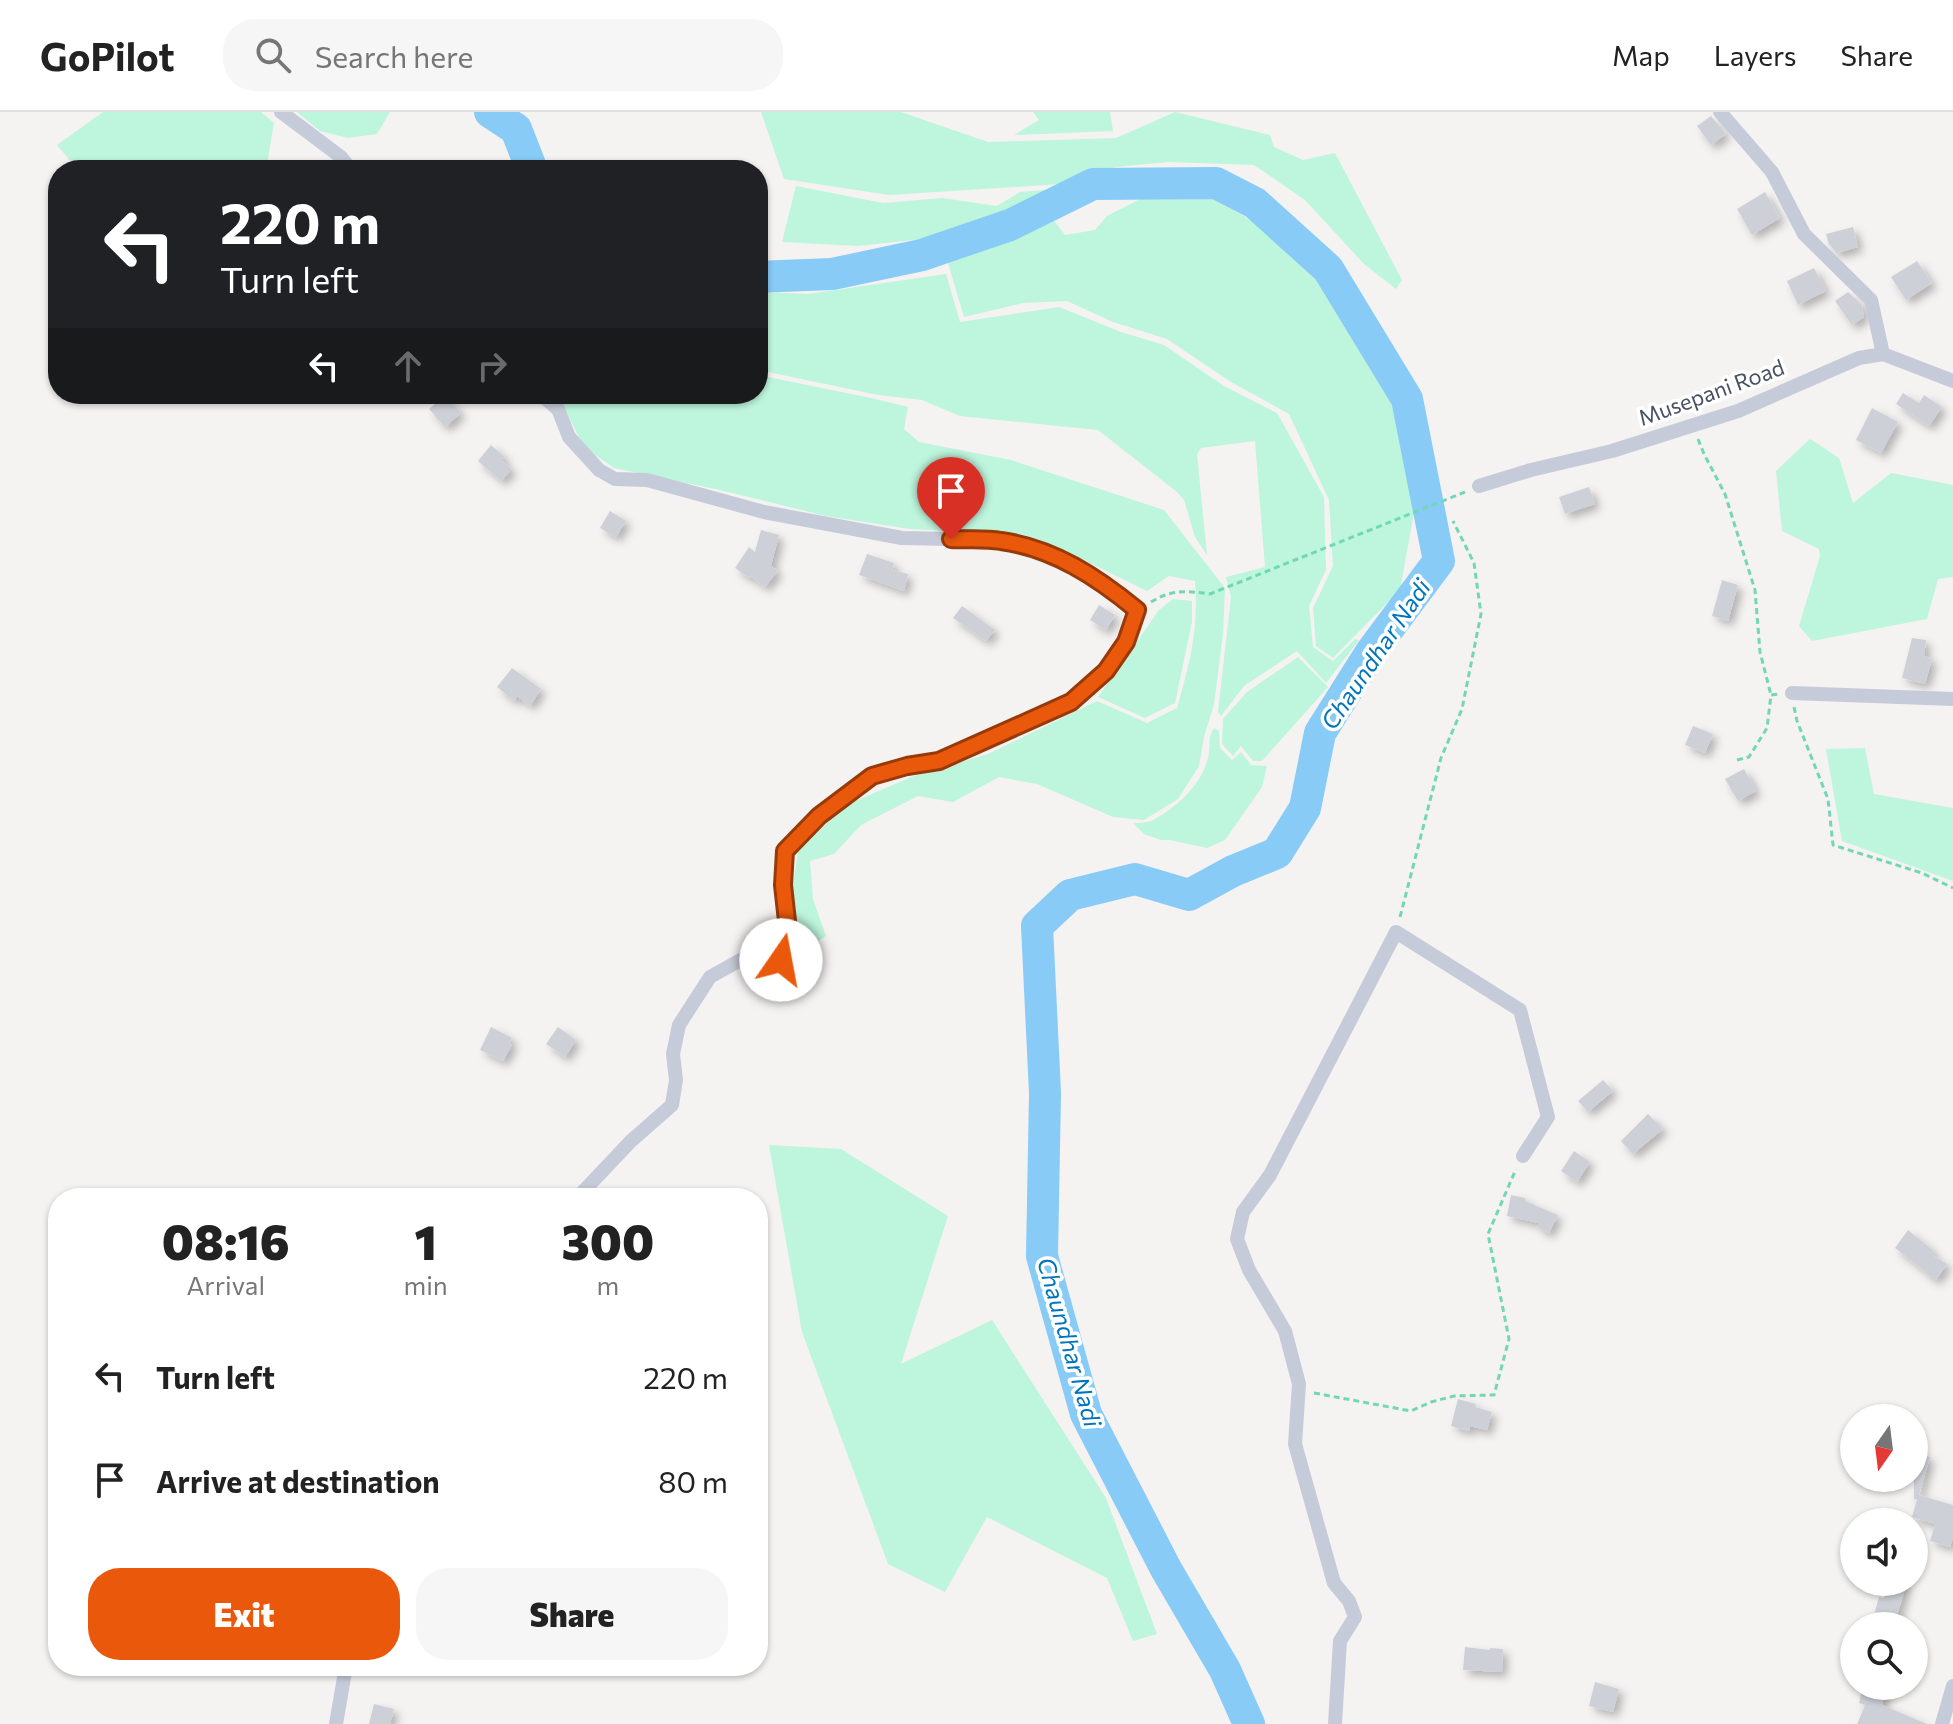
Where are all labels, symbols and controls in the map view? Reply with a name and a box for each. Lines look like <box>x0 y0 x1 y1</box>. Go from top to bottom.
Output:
search box <box>223 19 783 91</box>
text: GoPilot <box>40 32 175 79</box>
icon: search <box>251 33 295 77</box>
text: Search here <box>315 37 473 74</box>
text: Map <box>1612 38 1670 72</box>
text: Layers <box>1714 38 1796 72</box>
text: Share <box>1840 38 1913 72</box>
text: 220 m <box>220 187 380 256</box>
icon: left <box>88 192 192 296</box>
text: Turn left <box>220 256 359 300</box>
icon: left <box>302 344 346 388</box>
icon: ahead <box>386 344 430 388</box>
icon: right <box>470 344 514 388</box>
street label: Musepani Road <box>1634 353 1788 431</box>
pin <box>917 457 985 539</box>
icon: arrive <box>929 469 973 513</box>
water label: Chaundhar Nadi <box>1314 573 1436 735</box>
position arrow <box>739 918 823 1002</box>
text: 08:16 <box>162 1211 290 1270</box>
text: 1 <box>414 1211 437 1270</box>
text: 300 <box>561 1211 654 1270</box>
water label: Chaundhar Nadi <box>1032 1254 1108 1431</box>
text: Arrival <box>186 1269 265 1300</box>
text: min <box>403 1269 448 1300</box>
text: m <box>597 1269 619 1300</box>
icon: left <box>88 1354 132 1398</box>
text: Turn left <box>156 1358 275 1395</box>
text: 220 m <box>643 1358 728 1395</box>
north arrow <box>1840 1404 1928 1492</box>
map controls <box>1840 1404 1928 1700</box>
icon: arrive <box>88 1458 132 1502</box>
text: Arrive at destination <box>156 1462 440 1499</box>
text: 80 m <box>658 1462 728 1499</box>
button: sound <box>1840 1508 1928 1596</box>
button: Exit <box>88 1568 400 1660</box>
button: Share <box>416 1568 728 1660</box>
button: search <box>1840 1612 1928 1700</box>

